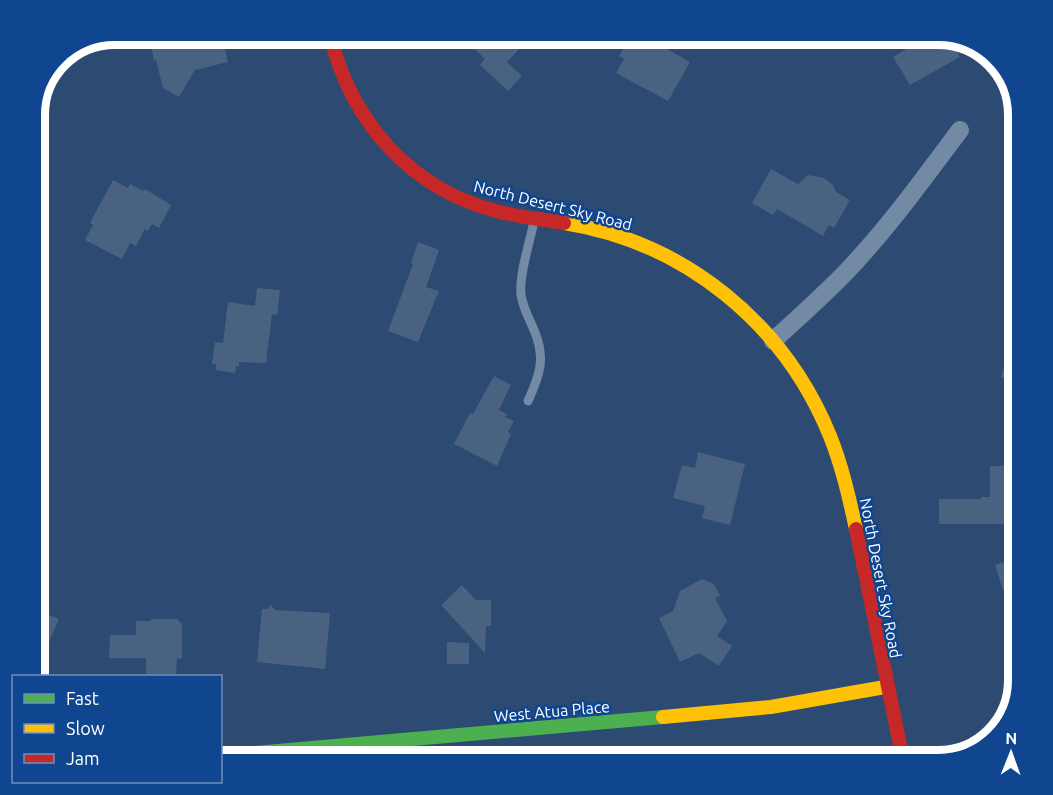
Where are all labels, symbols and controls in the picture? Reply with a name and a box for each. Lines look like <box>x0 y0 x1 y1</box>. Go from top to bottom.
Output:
street label: North Desert Sky Road <box>472 177 634 233</box>
street label: North Desert Sky Road <box>857 496 905 660</box>
legend <box>12 675 222 783</box>
text: Fast <box>66 688 99 708</box>
street label: West Atua Place <box>493 697 611 725</box>
text: Slow <box>66 718 105 738</box>
north arrow <box>981 723 1041 783</box>
text: N <box>1005 729 1017 747</box>
text: Jam <box>66 748 100 768</box>

